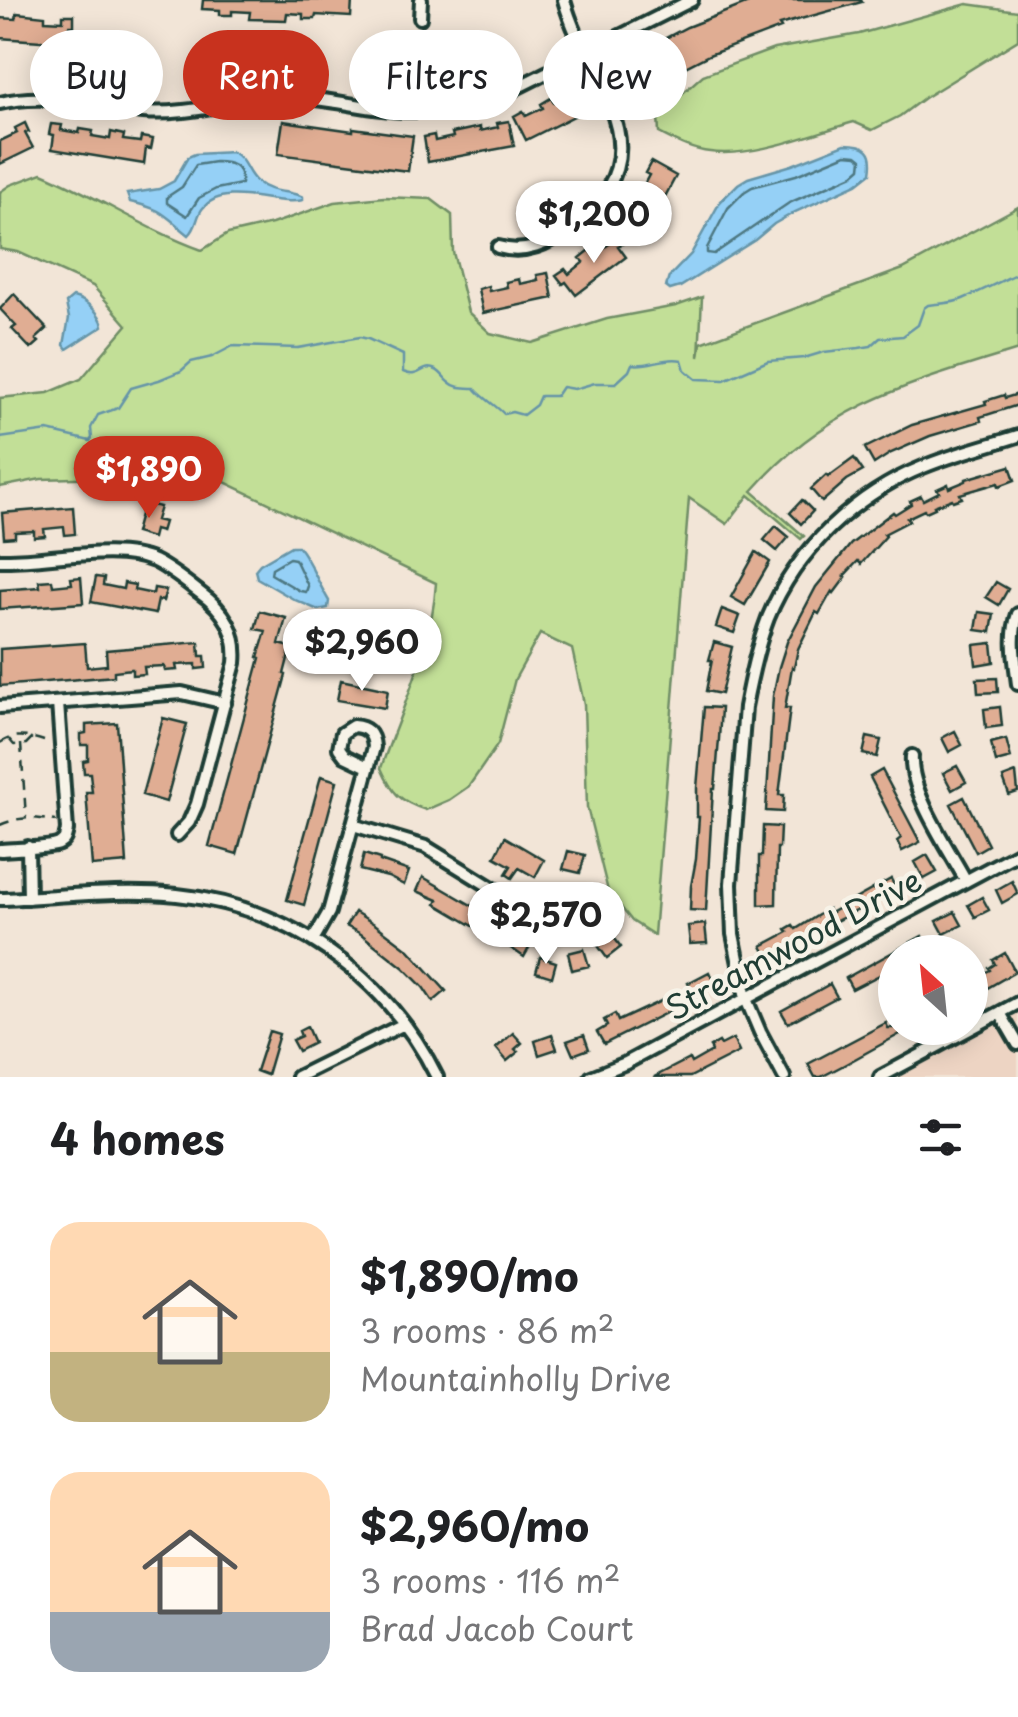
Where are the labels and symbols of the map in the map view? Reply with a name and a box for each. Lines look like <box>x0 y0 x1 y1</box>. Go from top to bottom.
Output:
pin: $1,200 <box>513 181 675 266</box>
pin: $1,890 <box>68 436 230 521</box>
pin: $2,960 <box>281 609 443 694</box>
street label: Streamwood Drive <box>656 855 930 1031</box>
pin: $2,570 <box>465 882 627 967</box>
north arrow <box>878 935 988 1045</box>

